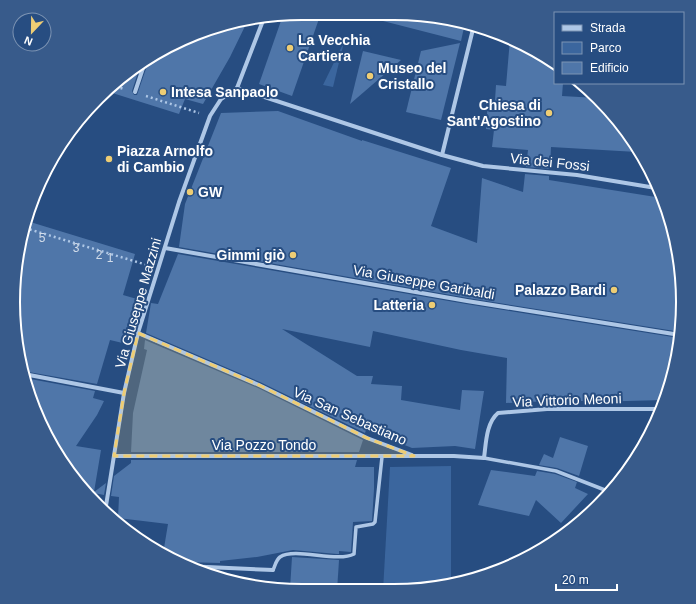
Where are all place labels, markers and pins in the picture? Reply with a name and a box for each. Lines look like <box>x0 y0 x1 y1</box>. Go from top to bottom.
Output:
place label: La Vecchia Cartiera <box>298 32 371 64</box>
marker: La Vecchia Cartiera <box>285 43 295 53</box>
place label: Museo del Cristallo <box>378 60 446 92</box>
marker: Museo del Cristallo <box>365 71 375 81</box>
place label: Intesa Sanpaolo <box>171 84 278 100</box>
marker: Intesa Sanpaolo <box>158 87 168 97</box>
place label: Chiesa di Sant'Agostino <box>447 97 541 129</box>
marker: Chiesa di Sant'Agostino <box>544 108 554 118</box>
place label: Piazza Arnolfo di Cambio <box>117 143 213 175</box>
marker: Piazza Arnolfo di Cambio <box>104 154 114 164</box>
place label: GW <box>198 184 223 200</box>
marker: GW <box>185 187 195 197</box>
place label: Gimmi giò <box>217 247 285 263</box>
marker: Gimmi giò <box>288 250 298 260</box>
place label: Palazzo Bardi <box>515 282 606 298</box>
marker: Palazzo Bardi <box>609 285 619 295</box>
place label: Latteria <box>373 297 424 313</box>
marker: Latteria <box>427 300 437 310</box>

